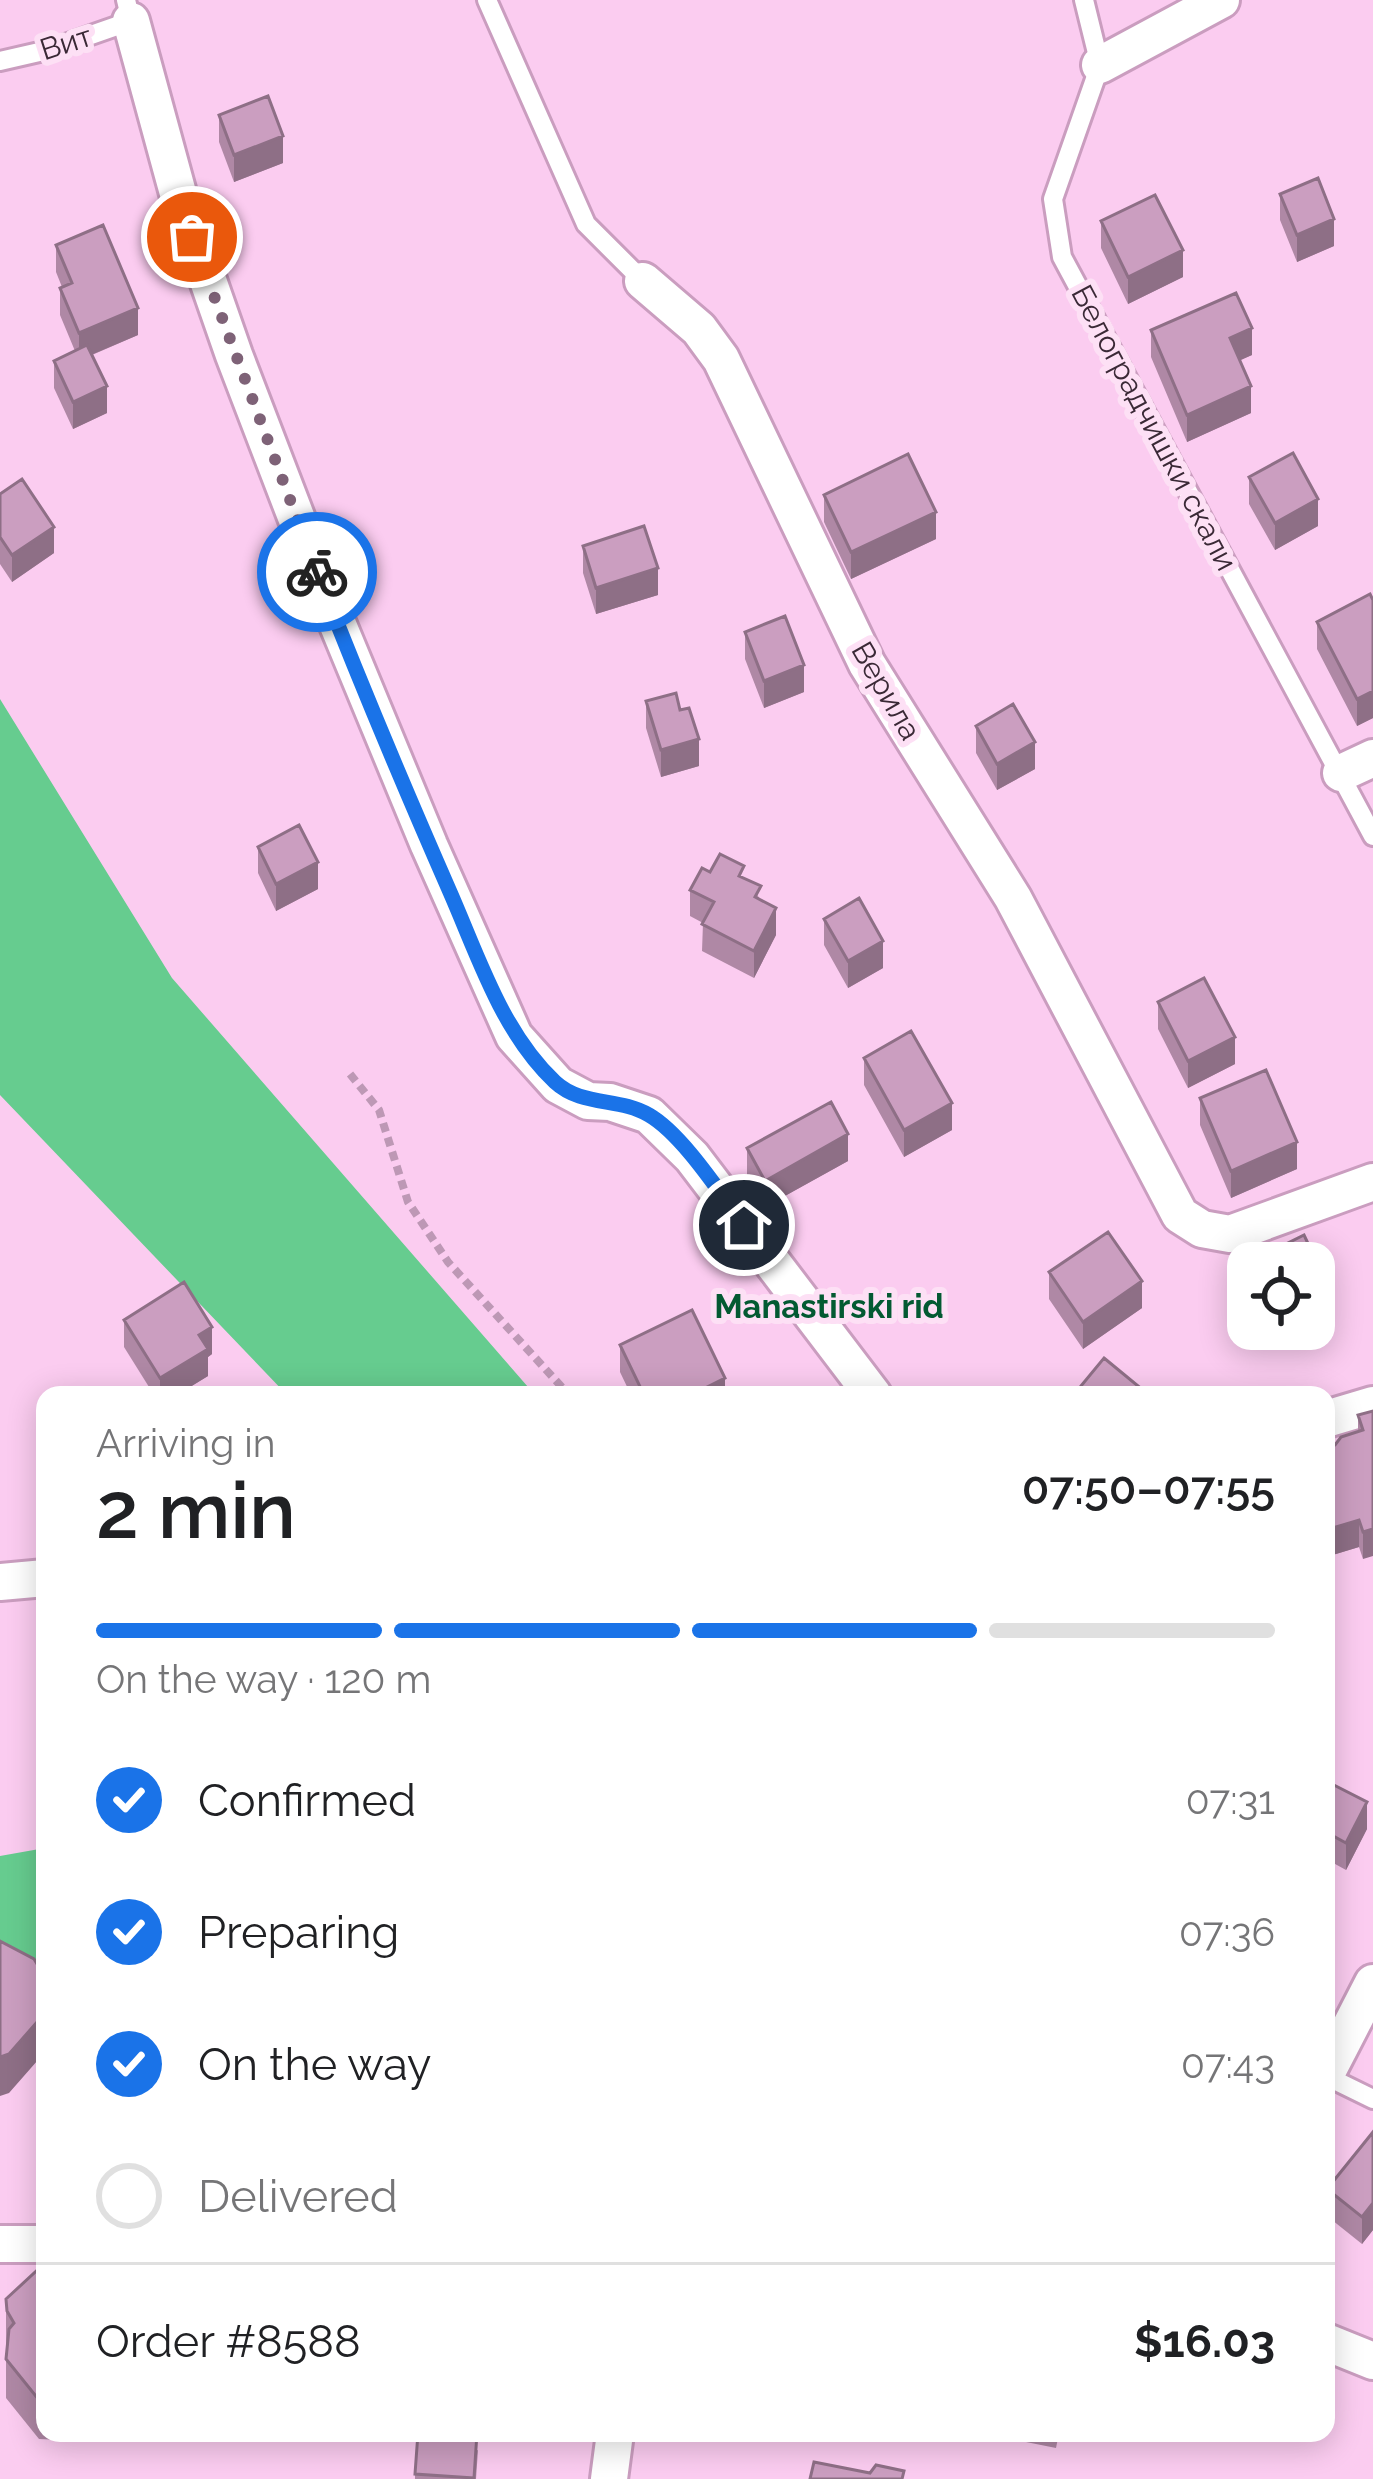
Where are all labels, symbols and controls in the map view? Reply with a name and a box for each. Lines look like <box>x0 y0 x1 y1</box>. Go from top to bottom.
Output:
street label: Вит <box>36 18 96 67</box>
pin <box>141 186 243 288</box>
icon: bag <box>159 204 225 270</box>
street label: Белоградчишки скали <box>1064 279 1245 576</box>
courier <box>257 512 377 632</box>
icon: bike <box>284 539 350 605</box>
street label: Верила <box>844 636 928 746</box>
pin <box>693 1174 795 1276</box>
icon: home <box>711 1192 777 1258</box>
map controls <box>1227 1242 1335 1350</box>
button: locate <box>1227 1242 1335 1350</box>
district label: Manastirski rid <box>714 1287 944 1326</box>
text: Arriving in <box>96 1420 276 1466</box>
text: 07:50–07:55 <box>1022 1462 1275 1515</box>
text: 2 min <box>96 1465 296 1556</box>
text: On the way · 120 m <box>96 1656 431 1702</box>
icon: check <box>96 1767 162 1833</box>
text: Confirmed <box>198 1774 416 1827</box>
text: 07:31 <box>1186 1777 1275 1823</box>
icon: check <box>96 1899 162 1965</box>
text: Preparing <box>198 1906 399 1959</box>
text: 07:36 <box>1179 1909 1275 1955</box>
icon: check <box>96 2031 162 2097</box>
text: On the way <box>198 2038 432 2091</box>
text: 07:43 <box>1181 2041 1275 2087</box>
text: Delivered <box>198 2170 398 2223</box>
text: Order #8588 <box>96 2315 361 2368</box>
text: $16.03 <box>1134 2315 1275 2368</box>

